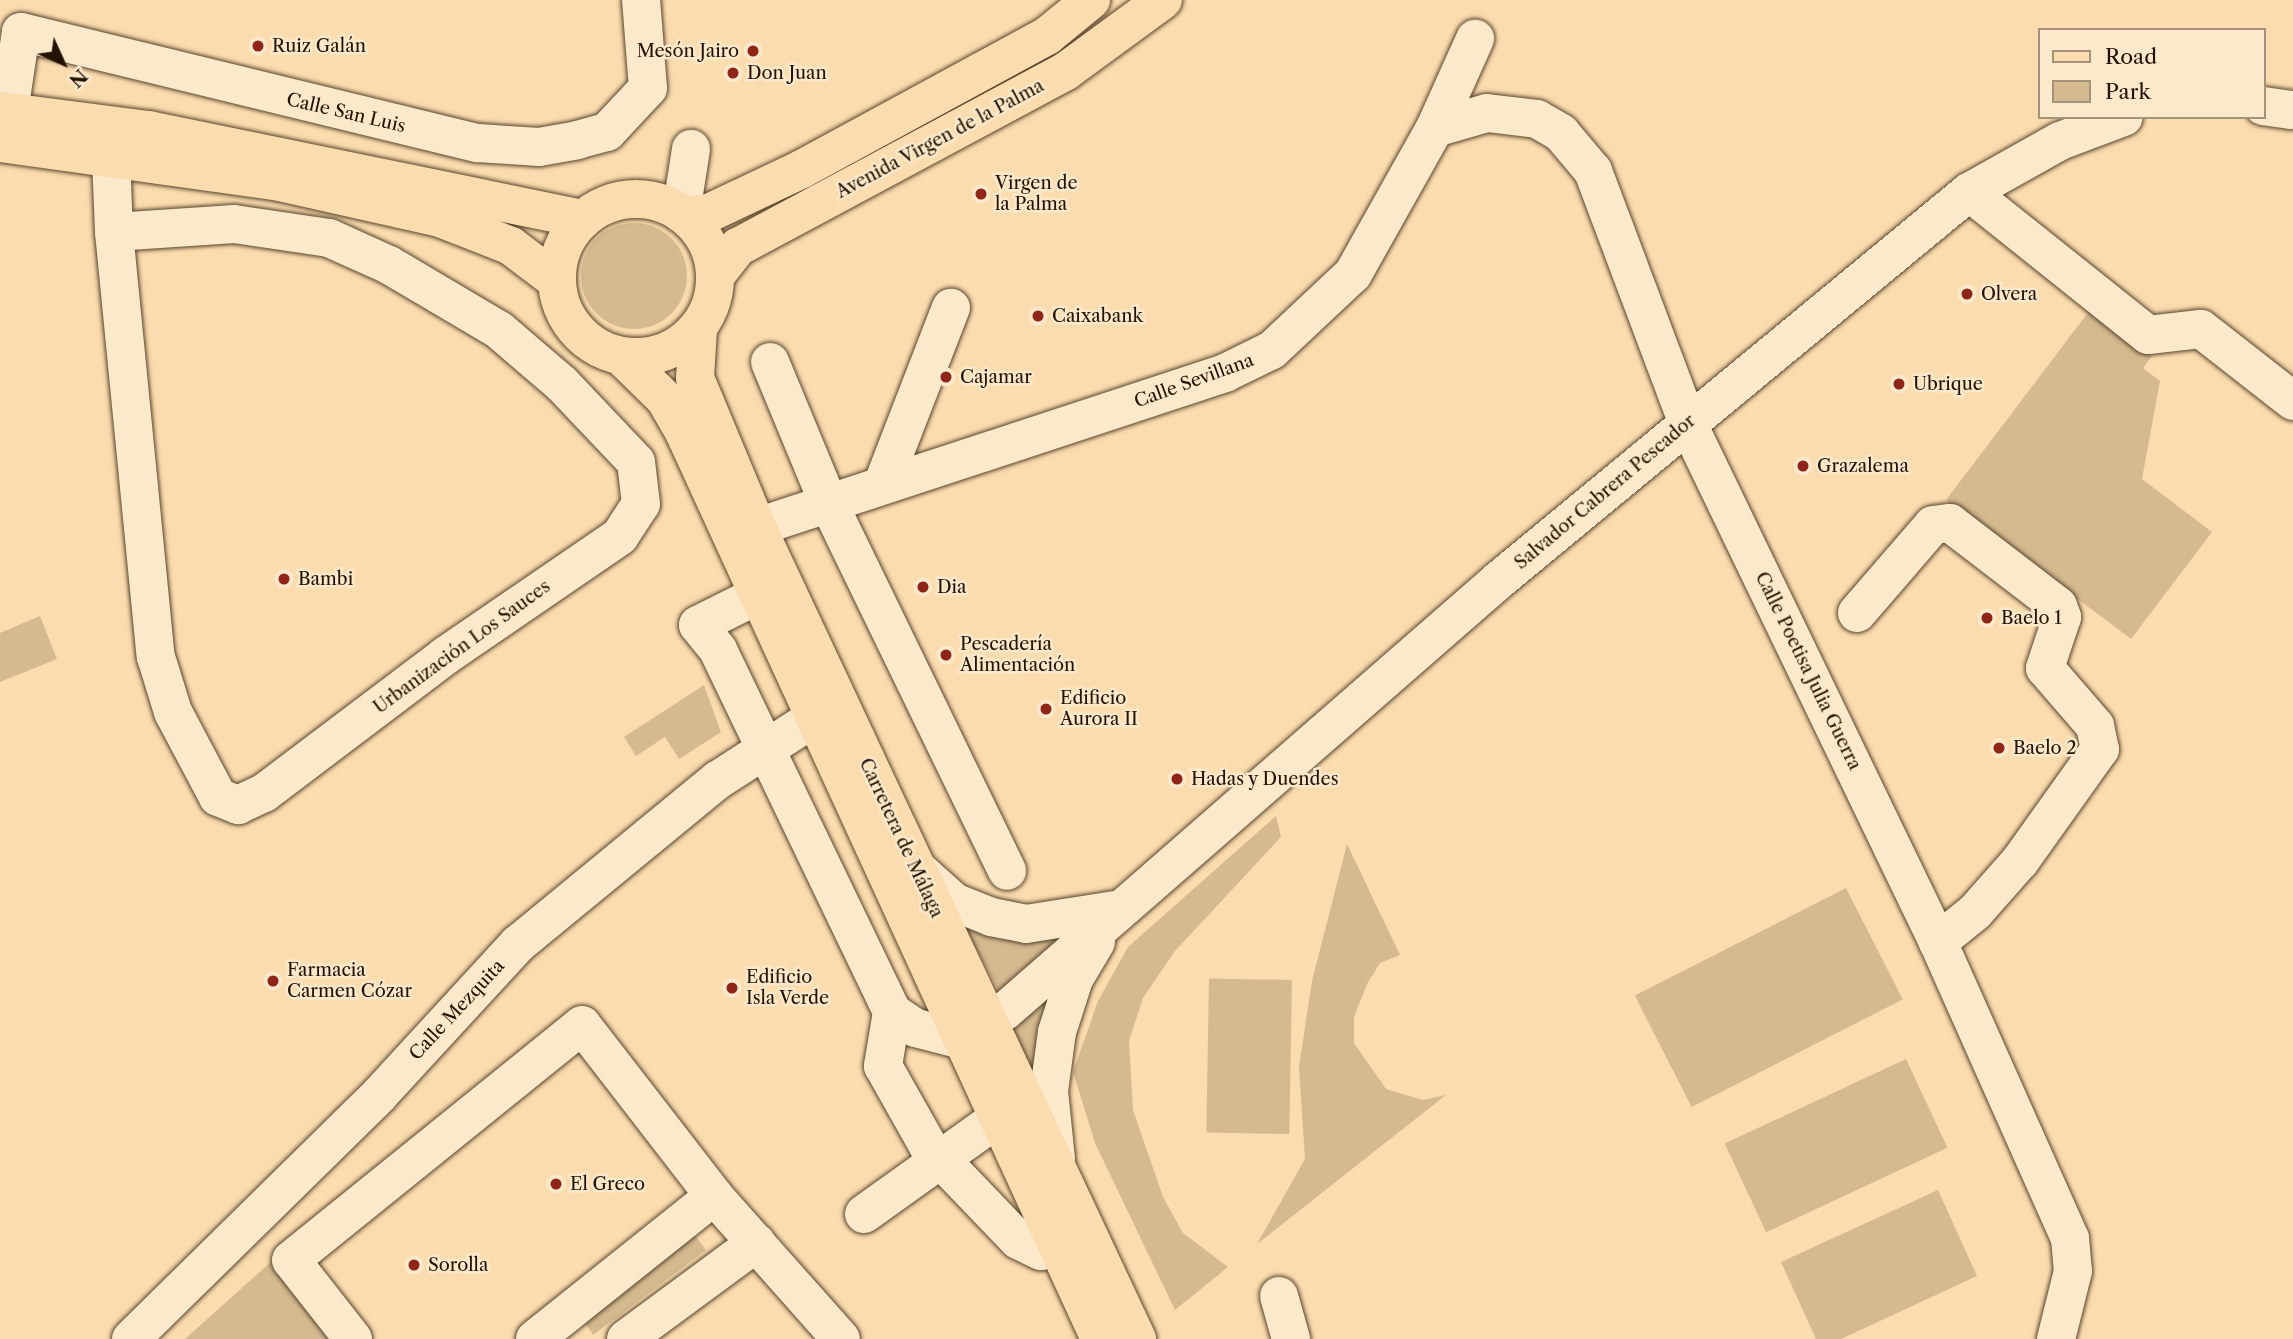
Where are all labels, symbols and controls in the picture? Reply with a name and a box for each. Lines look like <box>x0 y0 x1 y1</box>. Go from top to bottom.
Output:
north arrow <box>28 28 98 98</box>
legend <box>2038 28 2265 119</box>
place label: Ruiz Galán <box>272 35 366 57</box>
marker: Ruiz Galán <box>250 38 266 54</box>
place label: Mesón Jairo <box>637 40 739 62</box>
marker: Mesón Jairo <box>745 43 761 59</box>
text: Road <box>2105 44 2157 69</box>
place label: Don Juan <box>747 62 827 84</box>
text: N <box>64 64 92 92</box>
marker: Don Juan <box>725 65 741 81</box>
street label: Avenida Virgen de la Palma <box>832 75 1048 203</box>
text: Park <box>2105 79 2151 104</box>
street label: Calle San Luis <box>284 89 408 137</box>
place label: Virgen de la Palma <box>995 173 1078 216</box>
marker: Virgen de la Palma <box>973 186 989 202</box>
place label: Olvera <box>1981 283 2037 305</box>
marker: Olvera <box>1959 286 1975 302</box>
place label: Caixabank <box>1052 305 1143 327</box>
marker: Caixabank <box>1030 308 1046 324</box>
street label: Calle Sevillana <box>1131 349 1257 413</box>
place label: Cajamar <box>960 366 1032 388</box>
marker: Cajamar <box>938 369 954 385</box>
place label: Ubrique <box>1913 373 1983 395</box>
marker: Ubrique <box>1891 376 1907 392</box>
street label: Salvador Cabrera Pescador <box>1510 410 1700 574</box>
place label: Grazalema <box>1817 455 1909 477</box>
marker: Grazalema <box>1795 458 1811 474</box>
place label: Bambi <box>298 568 353 590</box>
street label: Calle Poetisa Julia Guerra <box>1750 568 1866 774</box>
marker: Bambi <box>276 571 292 587</box>
street label: Urbanización Los Sauces <box>369 576 555 718</box>
place label: Dia <box>937 576 967 598</box>
marker: Dia <box>915 579 931 595</box>
place label: Baelo 1 <box>2001 607 2062 629</box>
marker: Baelo 1 <box>1979 610 1995 626</box>
place label: Pescadería Alimentación <box>960 634 1075 676</box>
marker: Pescadería Alimentación <box>938 647 954 663</box>
place label: Edificio Aurora II <box>1060 688 1138 730</box>
marker: Edificio Aurora II <box>1038 701 1054 717</box>
place label: Baelo 2 <box>2013 737 2077 759</box>
marker: Baelo 2 <box>1991 740 2007 756</box>
street label: Carretera de Málaga <box>854 755 948 921</box>
place label: Hadas y Duendes <box>1191 768 1340 790</box>
marker: Hadas y Duendes <box>1169 771 1185 787</box>
street label: Calle Mezquita <box>405 955 509 1065</box>
place label: Farmacia Carmen Cózar <box>287 960 412 1002</box>
place label: Edificio Isla Verde <box>746 967 830 1010</box>
marker: Farmacia Carmen Cózar <box>265 973 281 989</box>
marker: Edificio Isla Verde <box>724 980 740 996</box>
place label: El Greco <box>570 1173 645 1195</box>
marker: El Greco <box>548 1176 564 1192</box>
place label: Sorolla <box>428 1254 488 1276</box>
marker: Sorolla <box>406 1257 422 1273</box>

